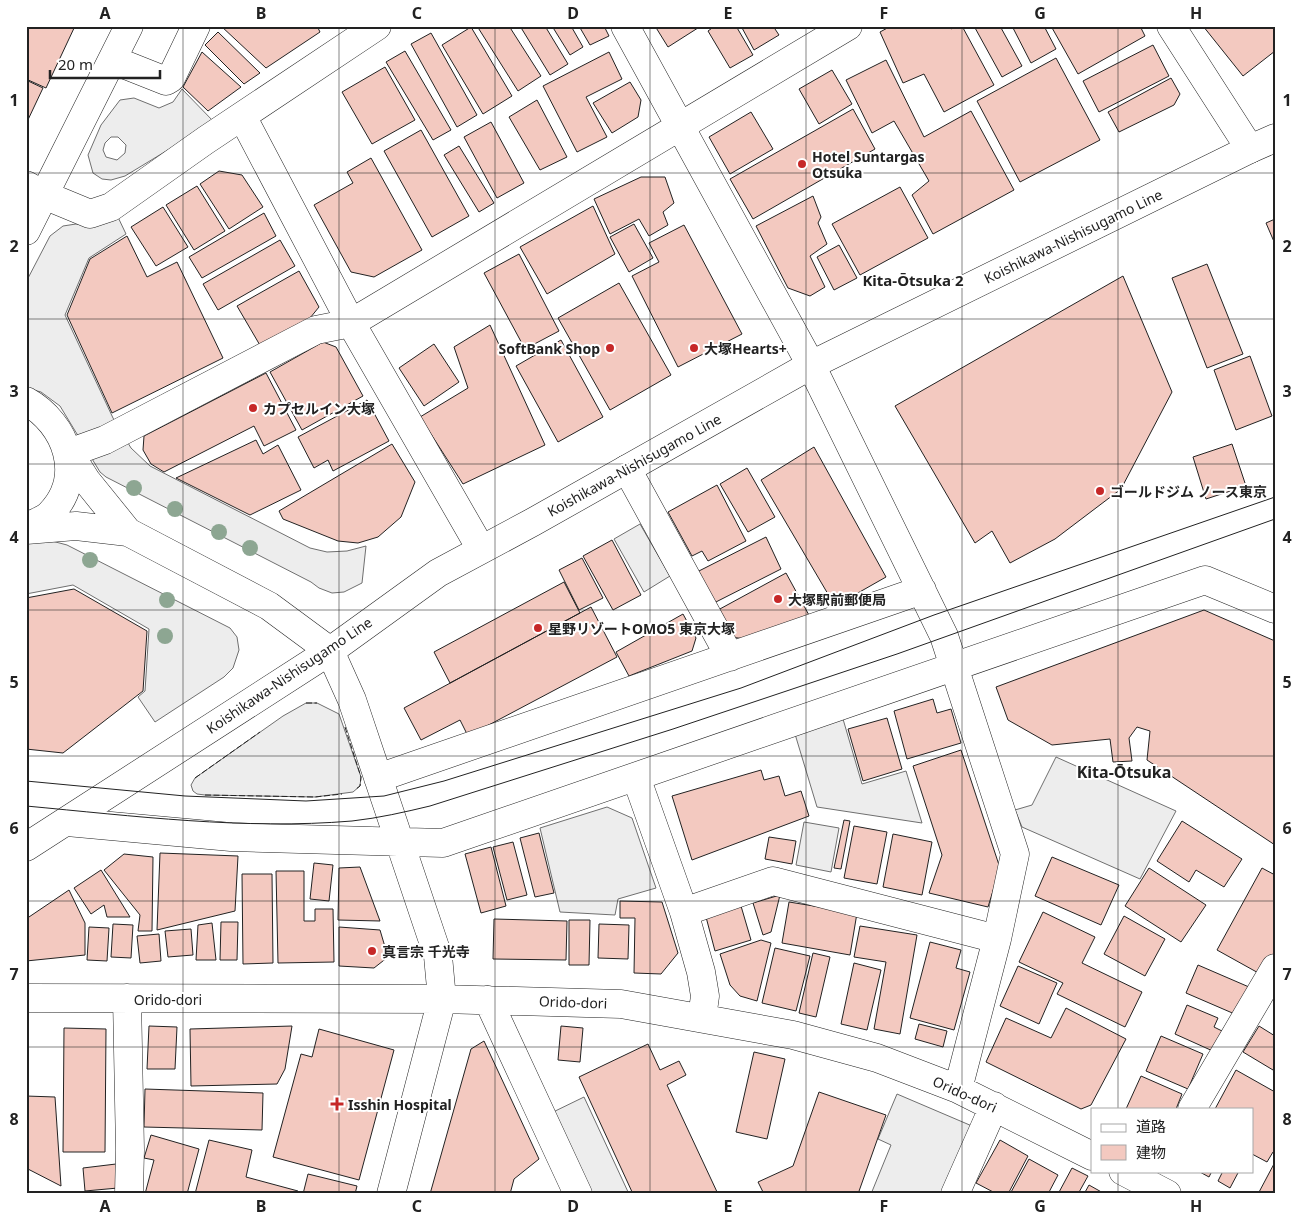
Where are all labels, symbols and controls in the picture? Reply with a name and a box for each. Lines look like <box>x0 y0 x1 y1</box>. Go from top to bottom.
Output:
text: A <box>99 2 111 24</box>
text: B <box>256 2 266 24</box>
text: C <box>412 2 422 24</box>
text: D <box>567 2 579 24</box>
text: E <box>724 2 733 24</box>
text: F <box>880 2 888 24</box>
text: G <box>1034 2 1046 24</box>
text: H <box>1190 2 1202 24</box>
scale bar <box>50 48 160 80</box>
text: 20 m <box>58 54 93 74</box>
text: 1 <box>9 89 19 111</box>
text: 1 <box>1282 89 1292 111</box>
place label: Hotel Suntargas Otsuka <box>812 147 924 182</box>
marker: Hotel Suntargas Otsuka <box>796 158 808 170</box>
street label: Koishikawa-Nishisugamo Line <box>981 184 1165 288</box>
text: 2 <box>9 235 19 257</box>
text: 2 <box>1282 235 1292 257</box>
district label: Kita-Ōtsuka 2 <box>862 270 964 290</box>
place label: SoftBank Shop <box>499 339 600 358</box>
place label: 大塚Hearts+ <box>704 339 787 358</box>
marker: SoftBank Shop <box>604 342 616 354</box>
marker: 大塚Hearts+ <box>688 342 700 354</box>
text: 3 <box>9 380 19 402</box>
text: 3 <box>1282 380 1292 402</box>
place label: カプセルイン大塚 <box>263 399 375 418</box>
marker: カプセルイン大塚 <box>247 402 259 414</box>
street label: Koishikawa-Nishisugamo Line <box>544 409 724 521</box>
place label: ゴールドジム ノース東京 <box>1110 482 1267 501</box>
marker: ゴールドジム ノース東京 <box>1094 485 1106 497</box>
text: 4 <box>9 526 19 548</box>
text: 4 <box>1282 526 1292 548</box>
place label: 大塚駅前郵便局 <box>788 590 886 609</box>
marker: 大塚駅前郵便局 <box>772 593 784 605</box>
street label: Koishikawa-Nishisugamo Line <box>202 612 376 738</box>
place label: 星野リゾートOMO5 東京大塚 <box>548 619 735 638</box>
marker: 星野リゾートOMO5 東京大塚 <box>532 622 544 634</box>
text: 5 <box>9 671 19 693</box>
text: 5 <box>1282 671 1292 693</box>
district label: Kita-Ōtsuka <box>1077 761 1171 783</box>
text: 6 <box>9 817 19 839</box>
text: 6 <box>1282 817 1292 839</box>
place label: 真言宗 千光寺 <box>382 942 470 961</box>
marker: 真言宗 千光寺 <box>366 945 378 957</box>
text: 7 <box>9 963 19 985</box>
text: 7 <box>1282 963 1292 985</box>
street label: Orido-dori <box>134 990 202 1009</box>
street label: Orido-dori <box>538 991 608 1013</box>
street label: Orido-dori <box>930 1071 1000 1117</box>
place label: Isshin Hospital <box>348 1095 452 1114</box>
marker: Isshin Hospital <box>330 1097 344 1111</box>
text: 8 <box>9 1108 19 1130</box>
legend <box>1091 1108 1254 1172</box>
text: 8 <box>1282 1108 1292 1130</box>
text: 道路 <box>1136 1116 1166 1136</box>
text: 建物 <box>1136 1142 1166 1162</box>
text: A <box>99 1195 111 1217</box>
text: B <box>256 1195 266 1217</box>
text: C <box>412 1195 422 1217</box>
text: D <box>567 1195 579 1217</box>
text: E <box>724 1195 733 1217</box>
text: F <box>880 1195 888 1217</box>
text: G <box>1034 1195 1046 1217</box>
text: H <box>1190 1195 1202 1217</box>

